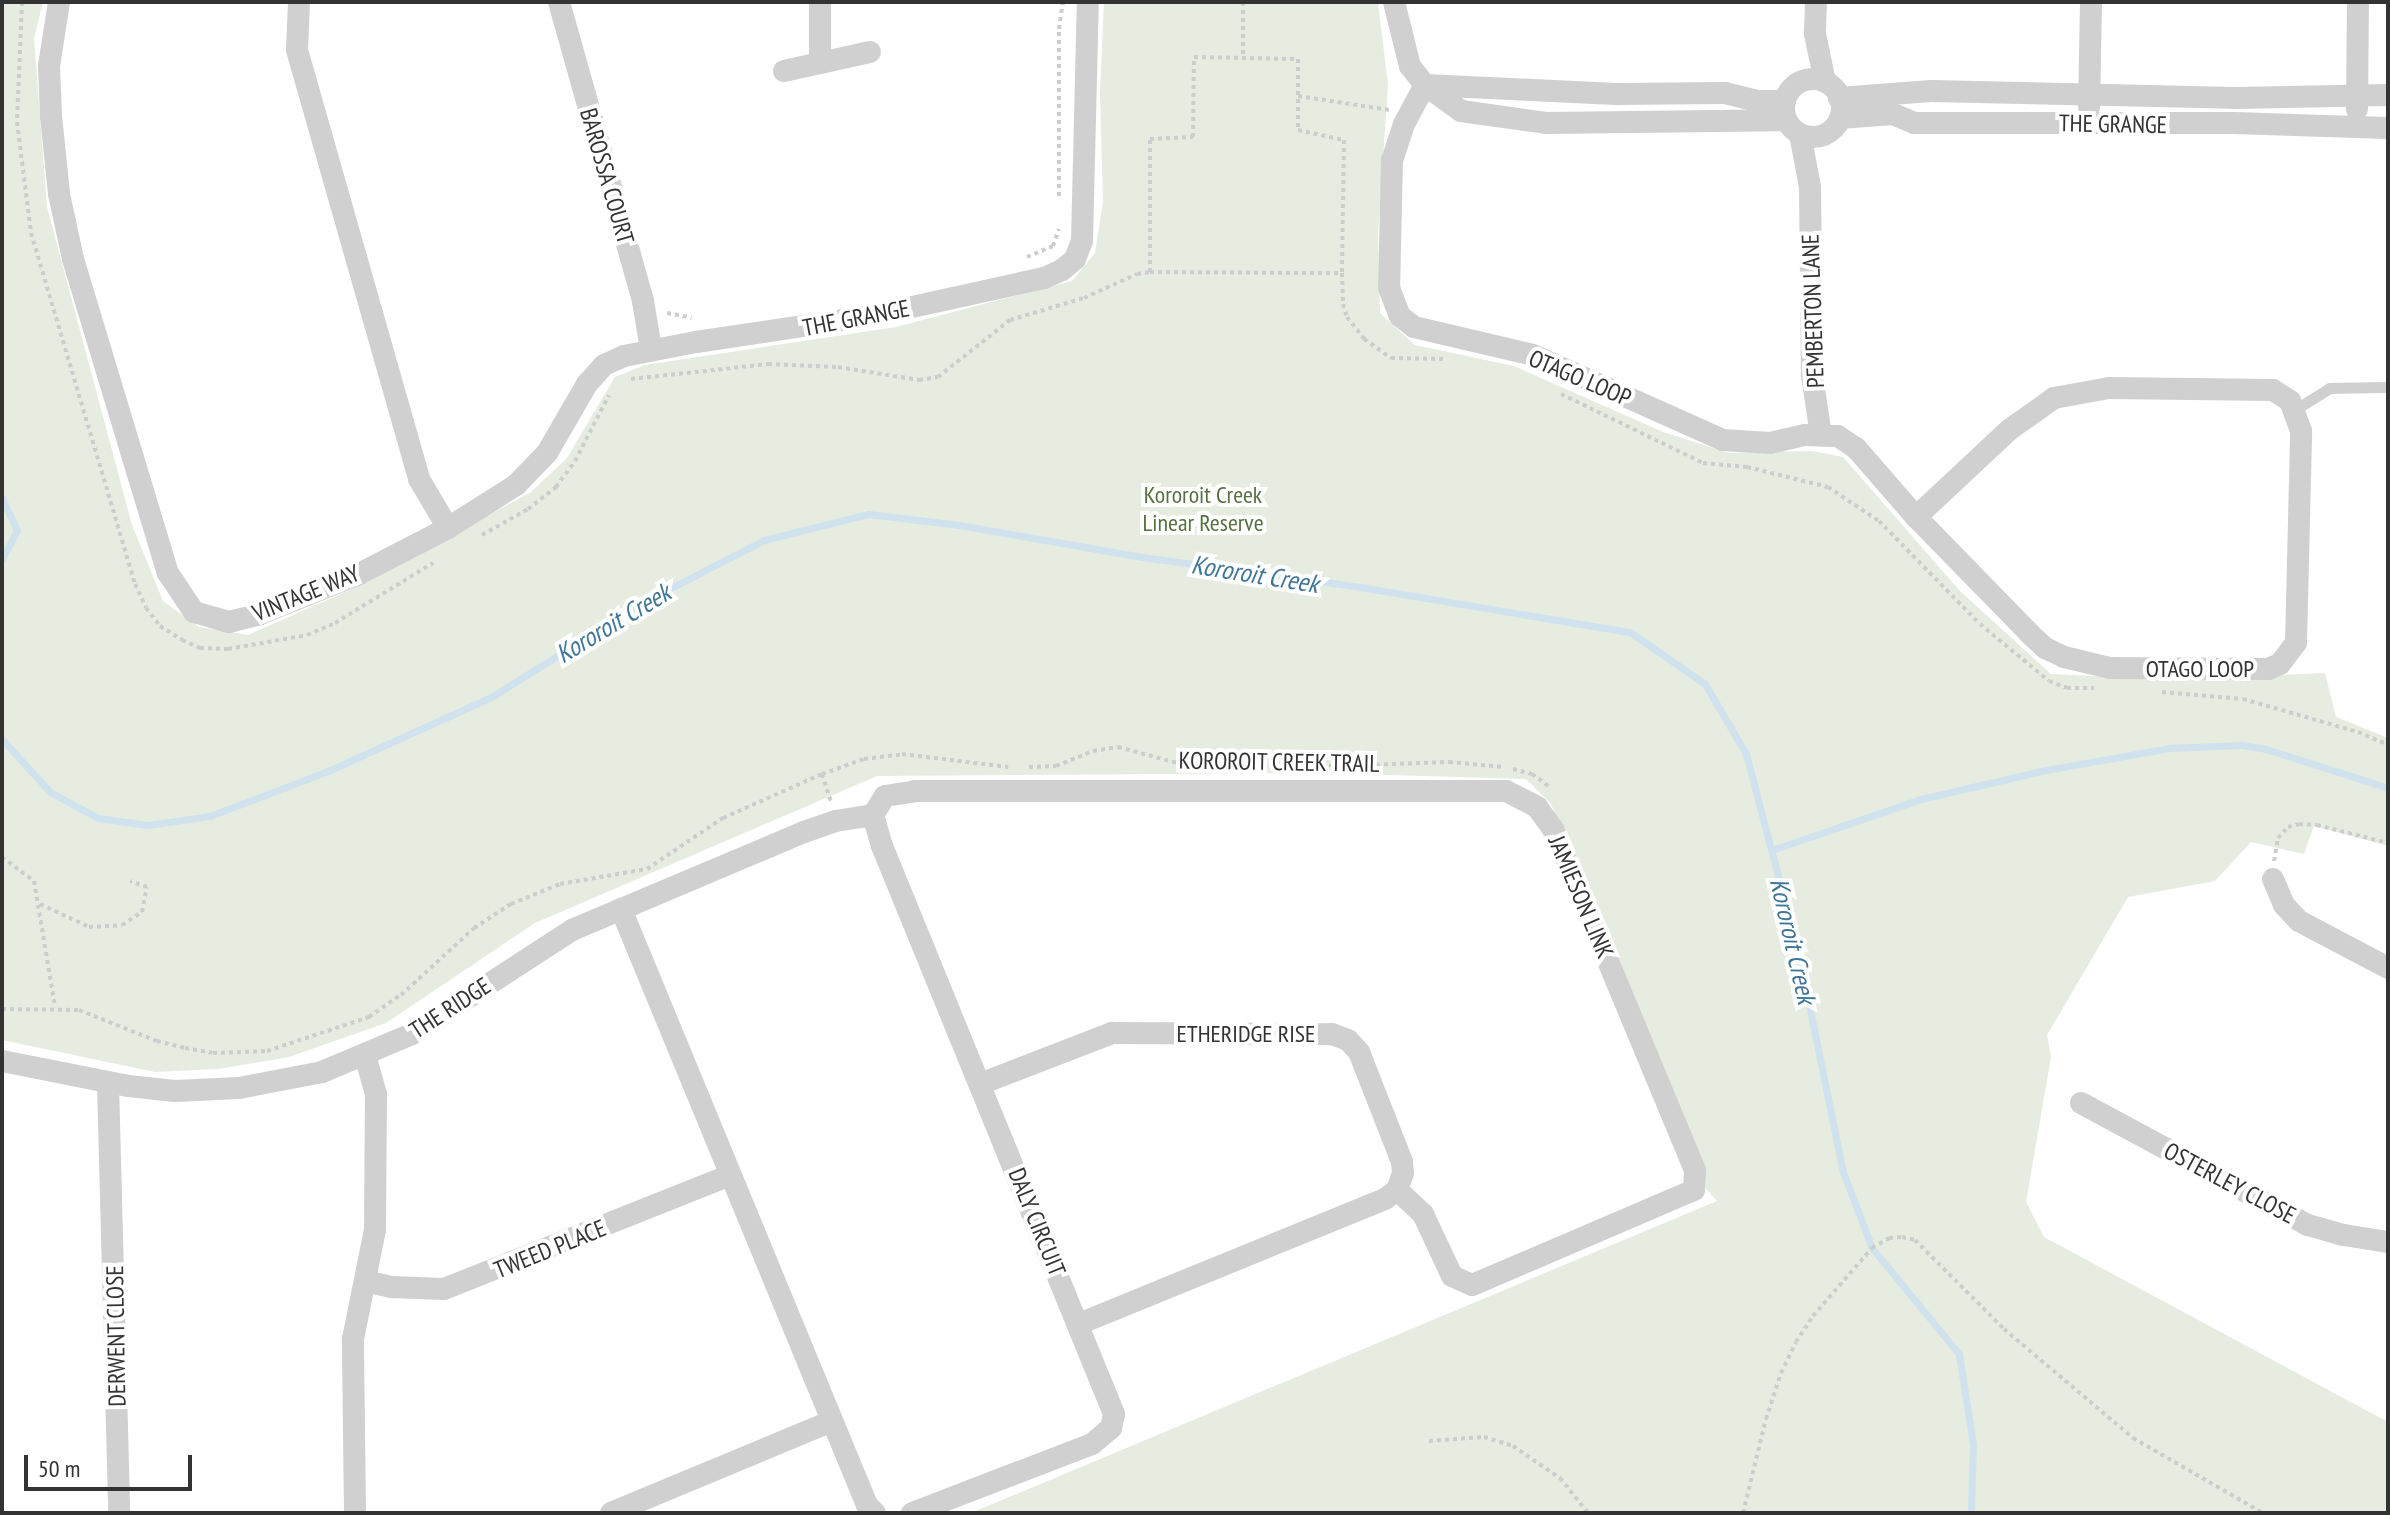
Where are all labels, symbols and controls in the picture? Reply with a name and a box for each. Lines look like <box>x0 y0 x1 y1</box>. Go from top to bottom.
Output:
street label: BAROSSA COURT <box>574 104 640 248</box>
street label: THE GRANGE <box>2059 109 2167 139</box>
street label: PEMBERTON LANE <box>1796 234 1830 388</box>
street label: THE GRANGE <box>800 294 912 342</box>
street label: OTAGO LOOP <box>1524 344 1636 412</box>
park label: Kororoit Creek Linear Reserve <box>1142 481 1264 537</box>
water label: Kororoit Creek <box>1189 549 1321 599</box>
street label: VINTAGE WAY <box>248 558 364 628</box>
water label: Kororoit Creek <box>550 577 676 669</box>
street label: OTAGO LOOP <box>2146 655 2254 683</box>
street label: KOROROIT CREEK TRAIL <box>1177 746 1381 778</box>
street label: JAMIESON LINK <box>1542 832 1620 962</box>
water label: Kororoit Creek <box>1763 875 1823 1007</box>
street label: THE RIDGE <box>404 971 496 1045</box>
street label: ETHERIDGE RISE <box>1177 1020 1315 1048</box>
street label: OSTERLEY CLOSE <box>2159 1136 2301 1230</box>
street label: DALY CIRCUIT <box>1002 1164 1072 1280</box>
street label: TWEED PLACE <box>490 1214 610 1284</box>
street label: DERWENT CLOSE <box>100 1265 132 1407</box>
scale bar <box>28 1439 196 1489</box>
text: 50 m <box>38 1453 80 1484</box>

